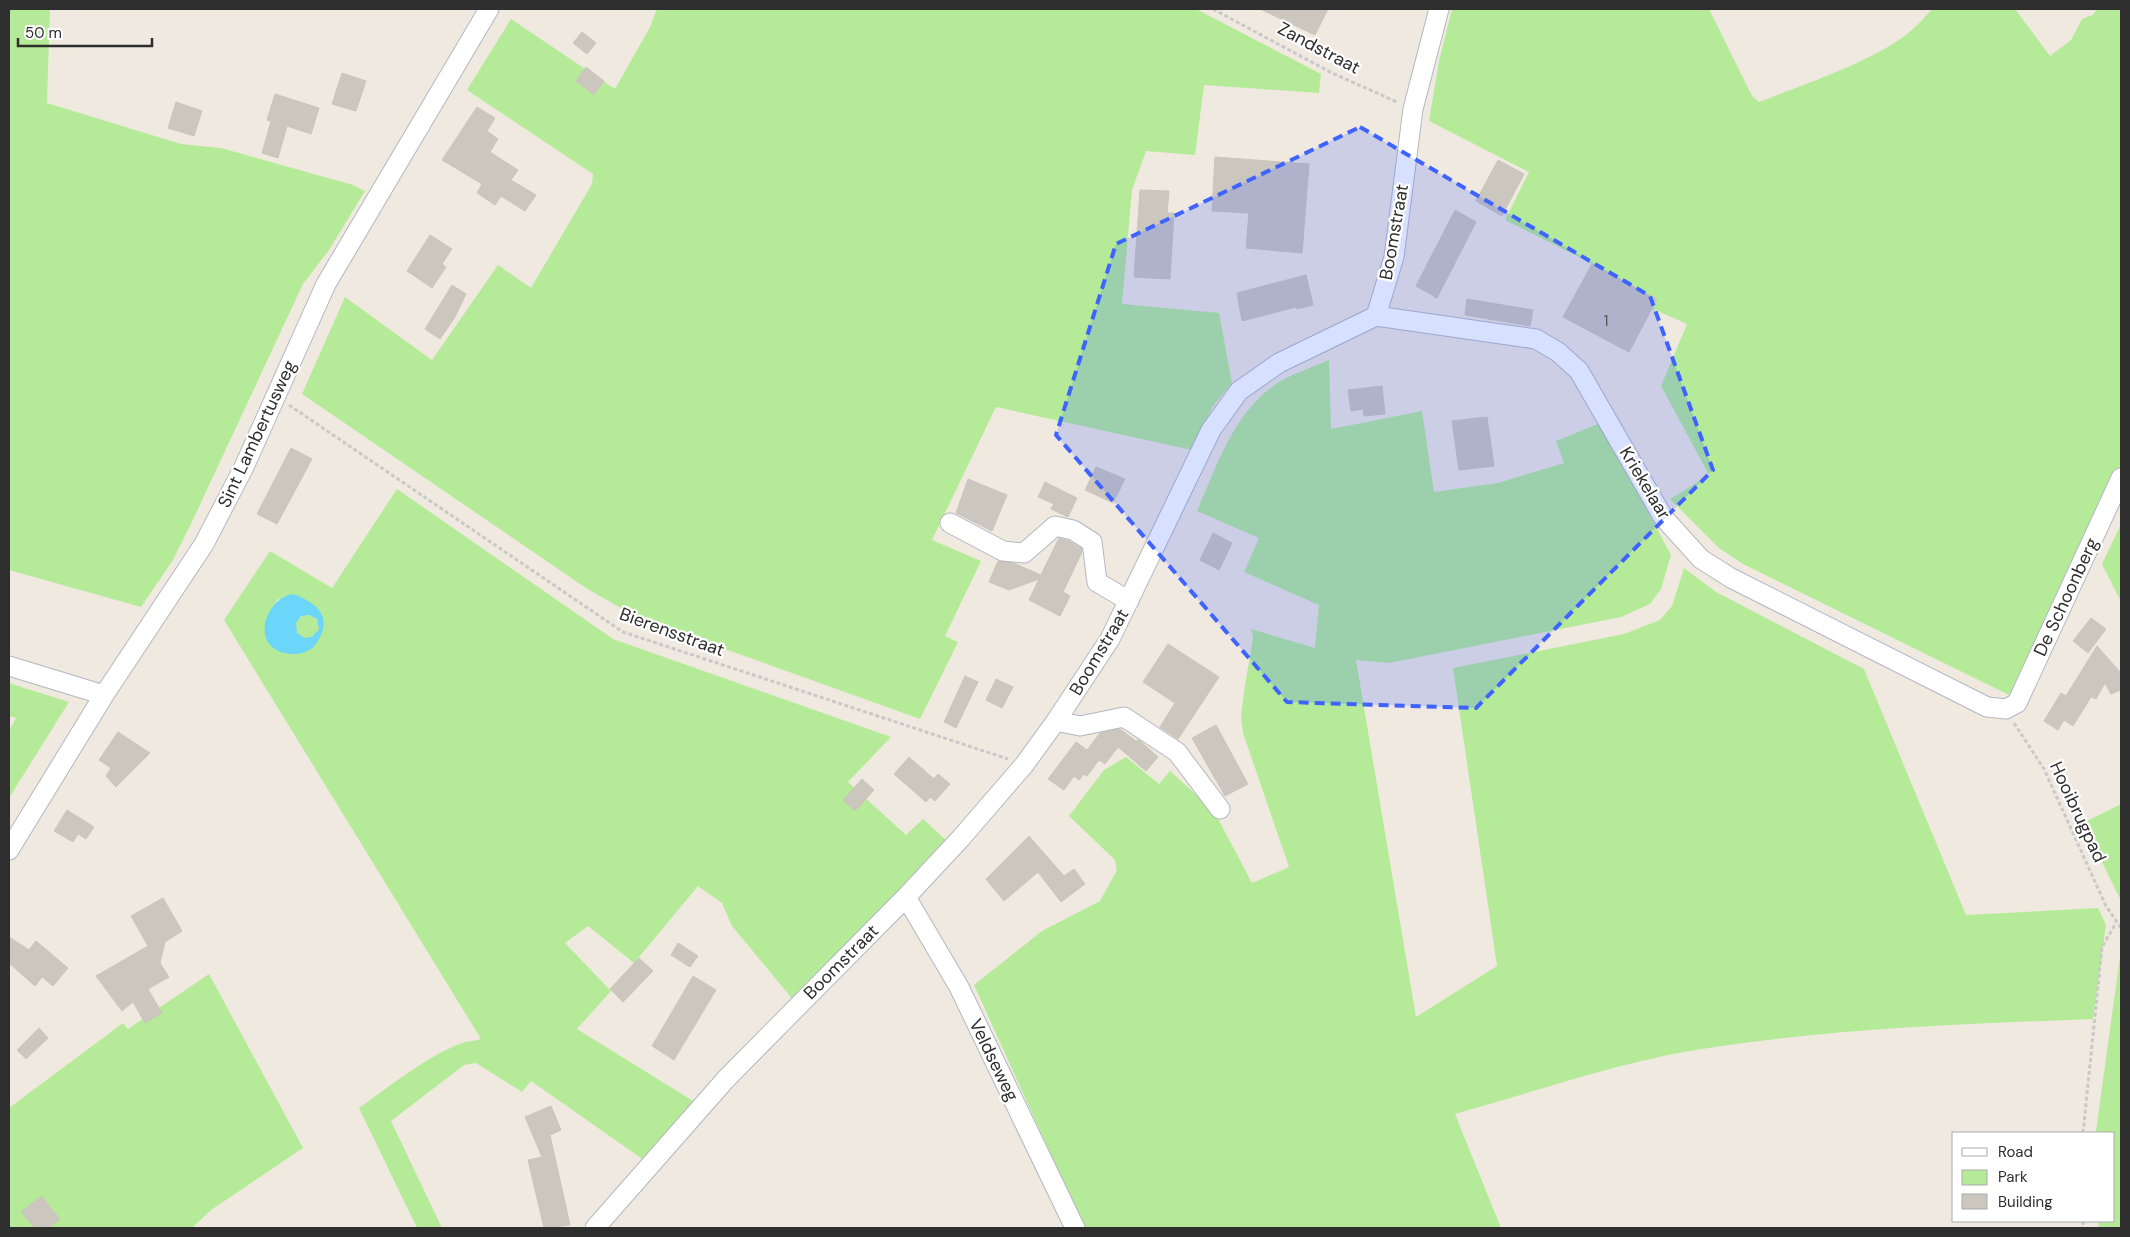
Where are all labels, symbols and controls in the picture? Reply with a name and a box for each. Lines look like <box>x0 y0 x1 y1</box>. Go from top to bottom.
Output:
scale bar <box>18 15 151 47</box>
street label: Zandstraat <box>1274 16 1364 80</box>
text: 50 m <box>25 23 62 43</box>
street label: Boomstraat <box>1374 182 1414 282</box>
house number: 1 <box>1604 311 1608 331</box>
street label: Sint Lambertusweg <box>212 356 302 512</box>
street label: Kriekelaar <box>1614 442 1676 524</box>
street label: De Schoonberg <box>2028 534 2104 660</box>
street label: Bierensstraat <box>616 602 728 662</box>
street label: Boomstraat <box>1064 604 1134 700</box>
street label: Hooibrugpad <box>2044 758 2112 866</box>
street label: Boomstraat <box>798 919 884 1005</box>
street label: Veldseweg <box>964 1015 1024 1105</box>
legend <box>1952 1132 2115 1222</box>
text: Road <box>1998 1142 2033 1162</box>
text: Park <box>1998 1167 2028 1187</box>
text: Building <box>1998 1192 2053 1212</box>

